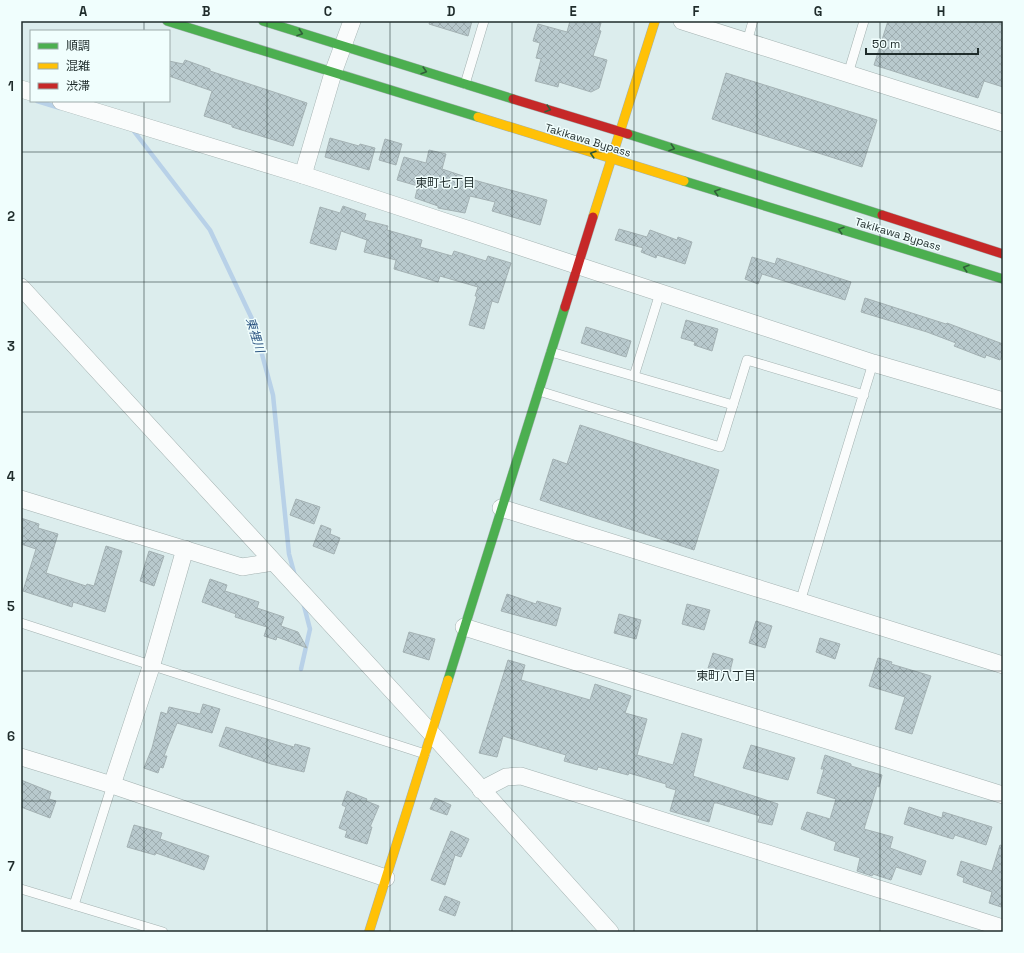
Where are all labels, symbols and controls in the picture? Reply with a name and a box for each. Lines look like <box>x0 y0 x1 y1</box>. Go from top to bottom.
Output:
text: A <box>79 3 88 20</box>
text: B <box>202 3 211 20</box>
text: C <box>324 3 332 20</box>
text: D <box>447 3 456 20</box>
text: E <box>569 3 577 20</box>
text: F <box>693 3 700 20</box>
text: G <box>814 3 822 20</box>
text: H <box>937 3 945 20</box>
one-way arrow <box>296 28 303 37</box>
legend <box>30 30 170 102</box>
scale bar <box>866 30 978 56</box>
text: 50 m <box>872 36 900 52</box>
text: 順調 <box>66 38 90 54</box>
text: 混雑 <box>66 58 90 74</box>
one-way arrow <box>420 67 427 75</box>
text: 1 <box>8 78 14 95</box>
text: 渋滞 <box>66 78 90 94</box>
one-way arrow <box>545 104 552 113</box>
street label: Takikawa Bypass <box>543 120 633 160</box>
one-way arrow <box>669 143 676 152</box>
one-way arrow <box>589 150 596 159</box>
district label: 東町七丁目 <box>415 175 475 191</box>
one-way arrow <box>714 188 721 197</box>
text: 2 <box>7 208 15 225</box>
street label: Takikawa Bypass <box>853 214 943 254</box>
one-way arrow <box>838 226 845 235</box>
one-way arrow <box>962 264 969 273</box>
water label: 東裡川 <box>242 315 268 356</box>
text: 3 <box>7 338 15 355</box>
text: 4 <box>7 468 15 485</box>
text: 5 <box>7 598 15 615</box>
district label: 東町八丁目 <box>696 668 756 684</box>
text: 6 <box>7 728 15 745</box>
text: 7 <box>7 858 15 875</box>

